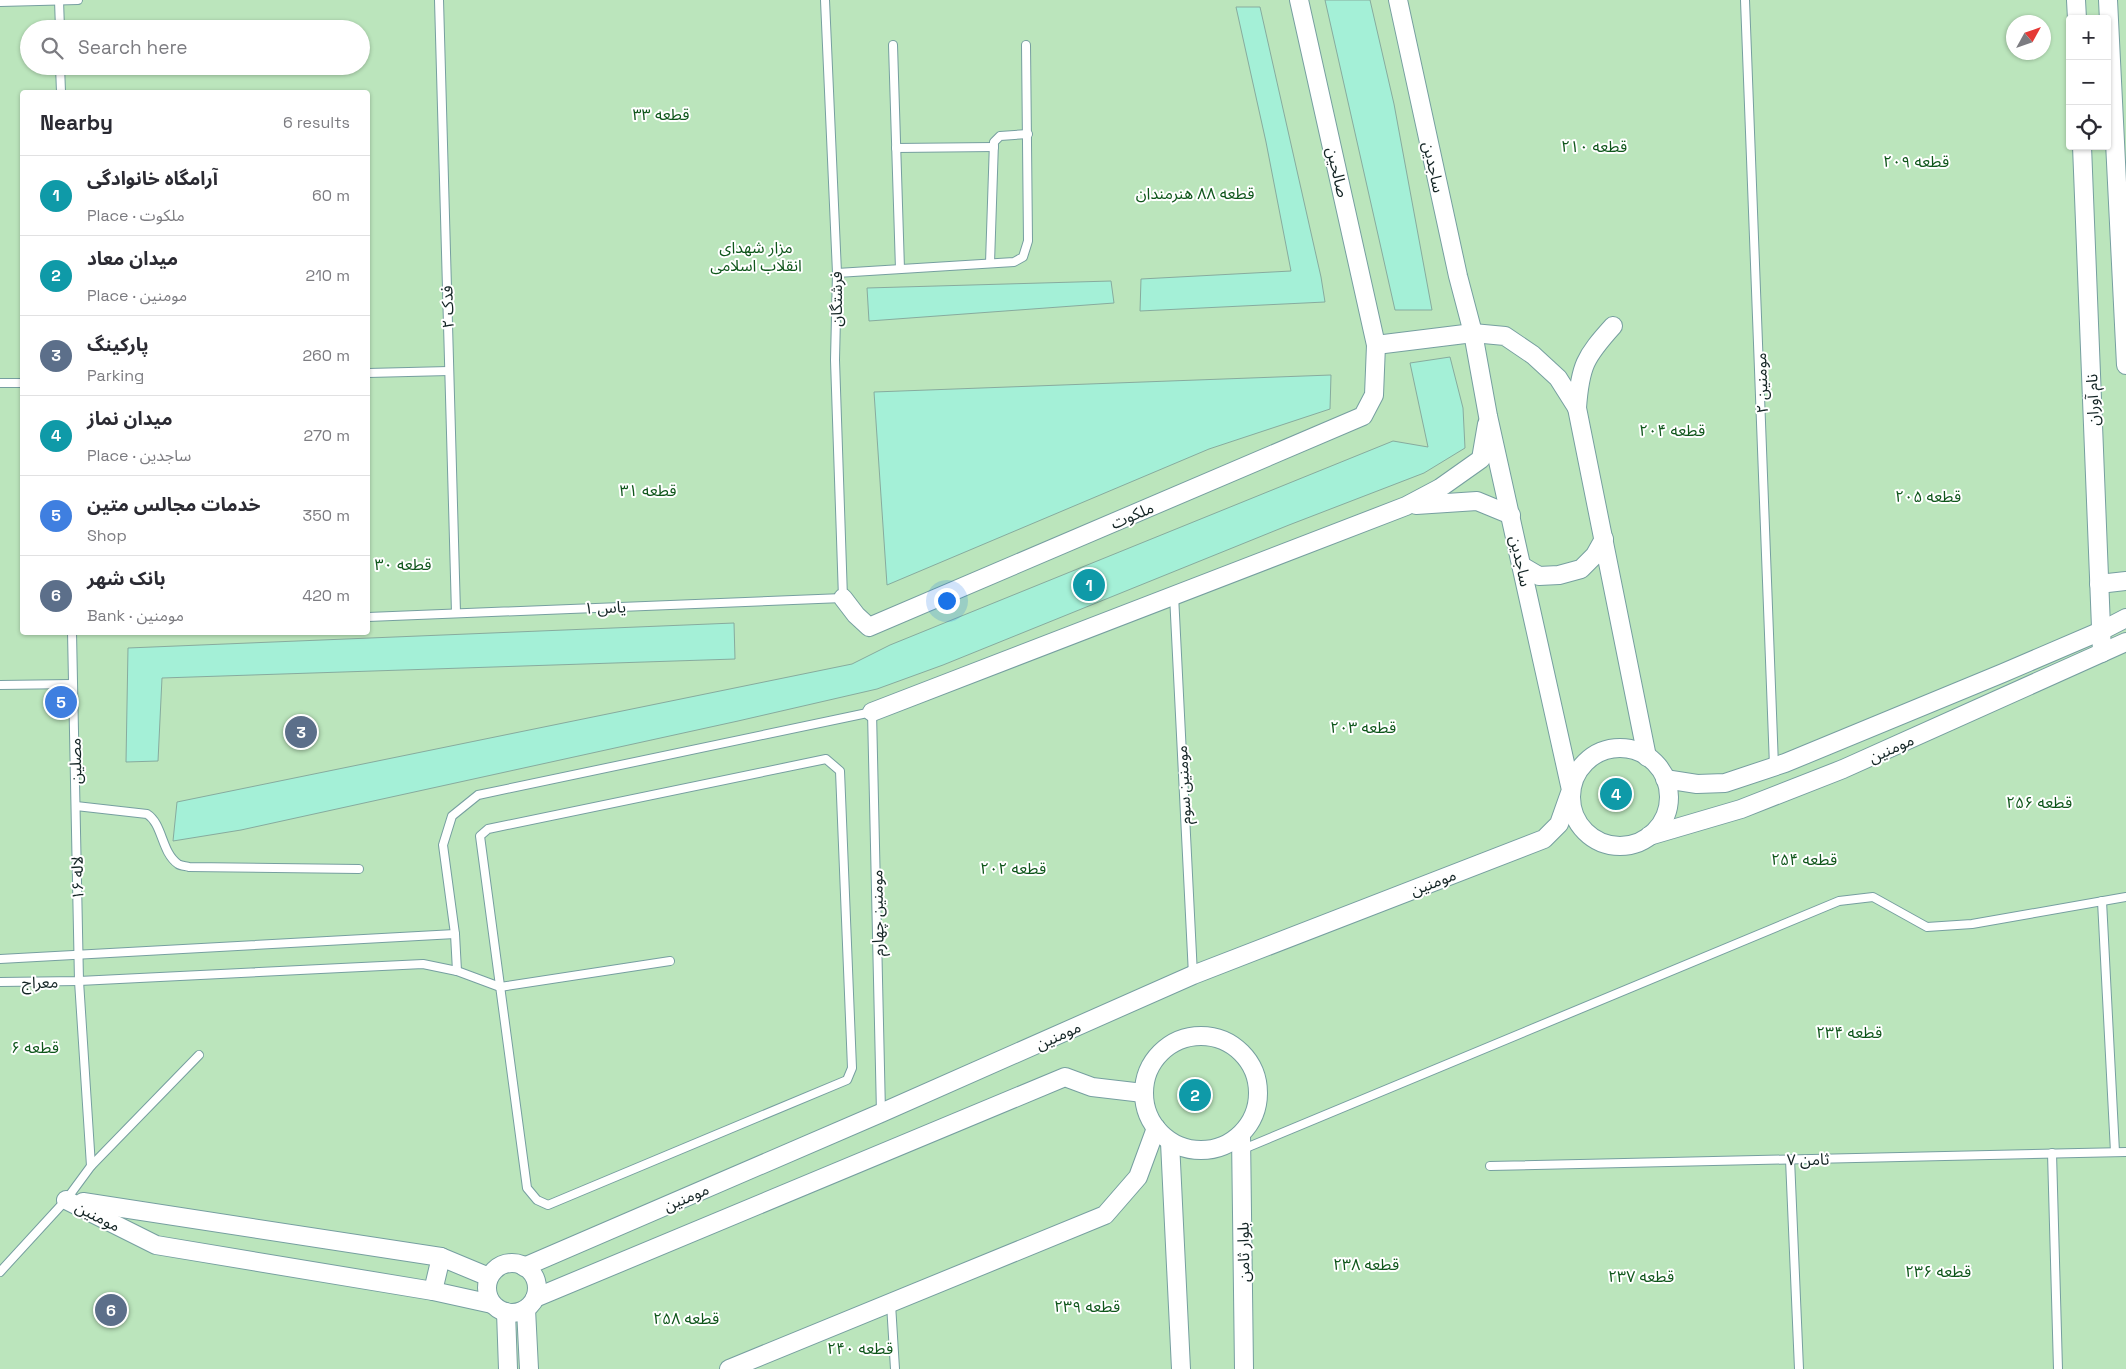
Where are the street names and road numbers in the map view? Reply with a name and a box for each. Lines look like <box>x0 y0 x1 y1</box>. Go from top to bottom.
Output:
street label: ساجدین <box>1418 140 1449 195</box>
street label: صالحین <box>1322 145 1353 199</box>
street label: فرشتگان <box>826 271 847 327</box>
street label: فدک ۲ <box>436 285 459 329</box>
street label: مومنین ۲ <box>1750 352 1773 414</box>
street label: نام آوران <box>2081 374 2106 426</box>
street label: ملکوت <box>1107 497 1157 534</box>
street label: ساجدین <box>1505 534 1536 589</box>
street label: یاس ۱ <box>584 596 626 619</box>
street label: مومنین <box>1865 729 1917 768</box>
street label: مصلین <box>65 738 86 784</box>
street label: مومنین سوم <box>1171 745 1198 825</box>
street label: لاله ۱۶ <box>67 856 88 900</box>
street label: مومنین <box>1407 864 1459 901</box>
street label: مومنین چهارم <box>866 869 891 957</box>
street label: معراج <box>21 972 59 995</box>
street label: مومنین <box>1032 1016 1084 1055</box>
street label: ثامن ۷ <box>1786 1149 1830 1170</box>
street label: مومنین <box>660 1179 712 1216</box>
street label: مومنین <box>72 1196 124 1237</box>
street label: بلوار ثامن <box>1232 1222 1255 1282</box>

